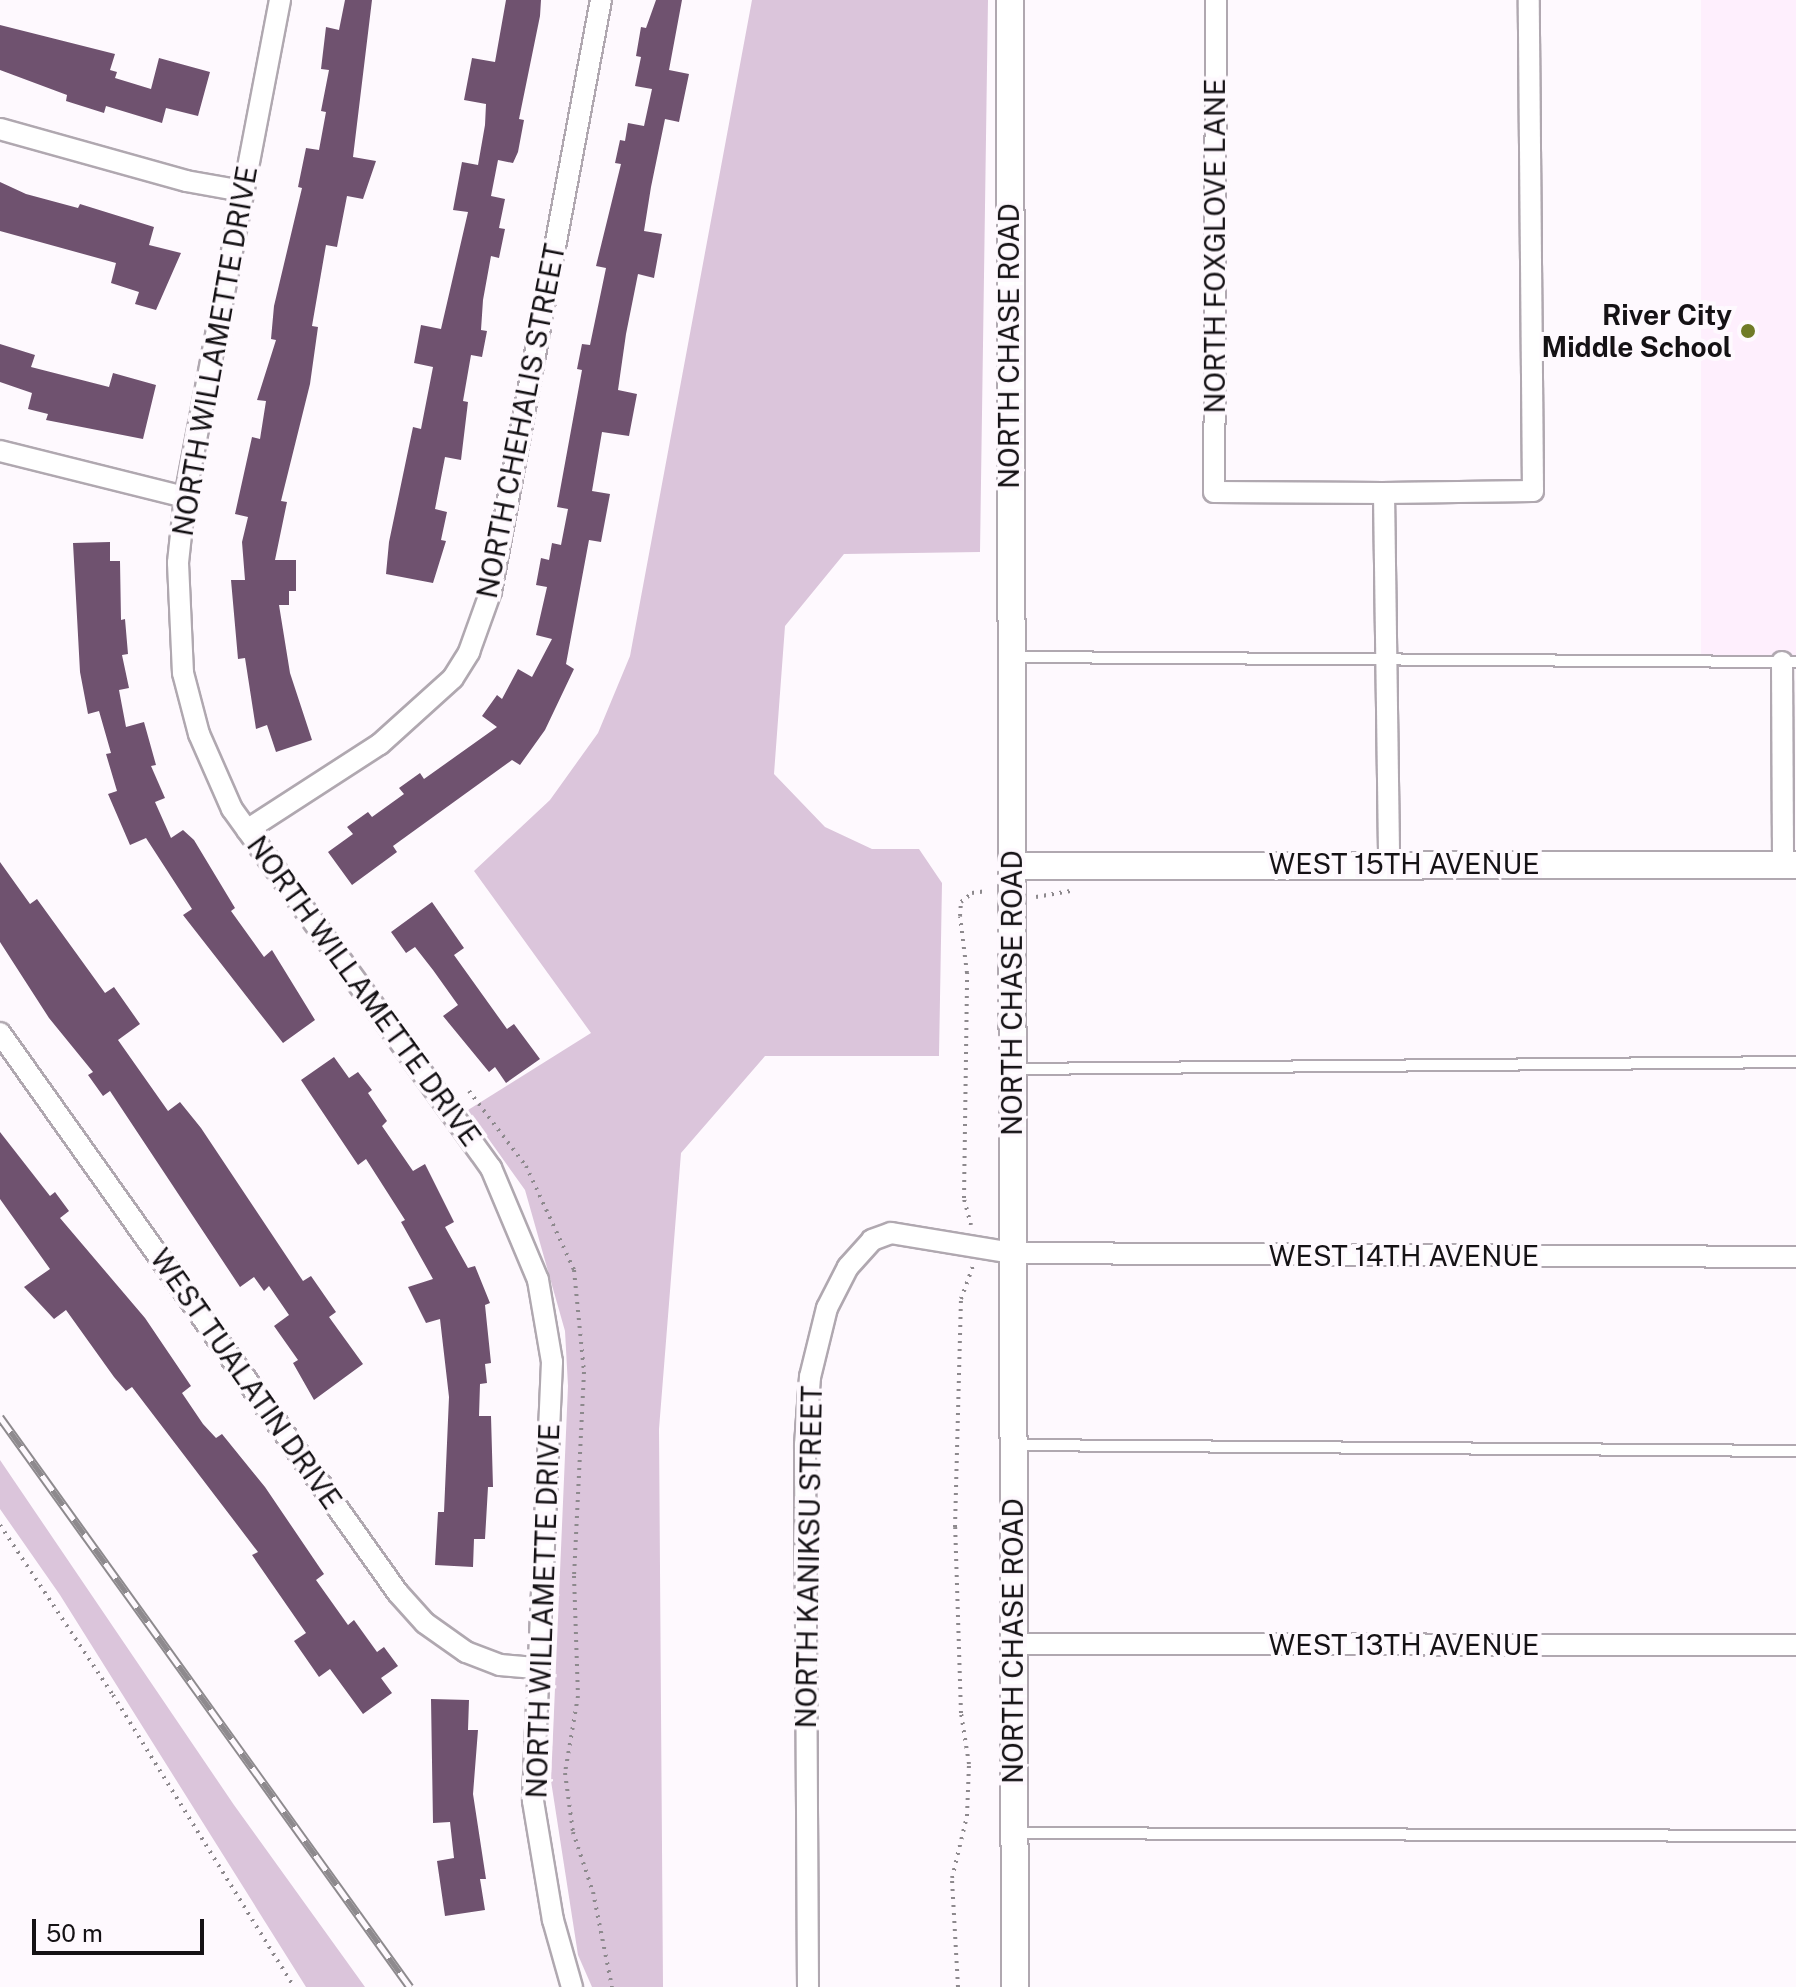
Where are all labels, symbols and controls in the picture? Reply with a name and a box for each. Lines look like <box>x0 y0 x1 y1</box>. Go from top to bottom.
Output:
street label: NORTH FOXGLOVE LANE <box>1198 78 1232 414</box>
street label: NORTH WILLAMETTE DRIVE <box>166 163 264 539</box>
street label: NORTH CHASE ROAD <box>992 203 1026 489</box>
street label: NORTH CHEHALIS STREET <box>470 241 572 601</box>
place label: River City Middle School <box>1541 298 1732 364</box>
marker: River City Middle School <box>1739 322 1757 340</box>
street label: NORTH WILLAMETTE DRIVE <box>240 829 488 1153</box>
street label: WEST 15TH AVENUE <box>1268 847 1540 881</box>
street label: NORTH CHASE ROAD <box>995 850 1029 1136</box>
street label: WEST 14TH AVENUE <box>1269 1239 1539 1273</box>
street label: WEST TUALATIN DRIVE <box>143 1242 349 1516</box>
street label: NORTH KANIKSU STREET <box>789 1385 829 1729</box>
street label: NORTH WILLAMETTE DRIVE <box>520 1423 566 1799</box>
street label: NORTH CHASE ROAD <box>996 1498 1030 1784</box>
street label: WEST 13TH AVENUE <box>1269 1628 1539 1662</box>
scale bar <box>36 1903 208 1953</box>
text: 50 m <box>46 1919 103 1947</box>

